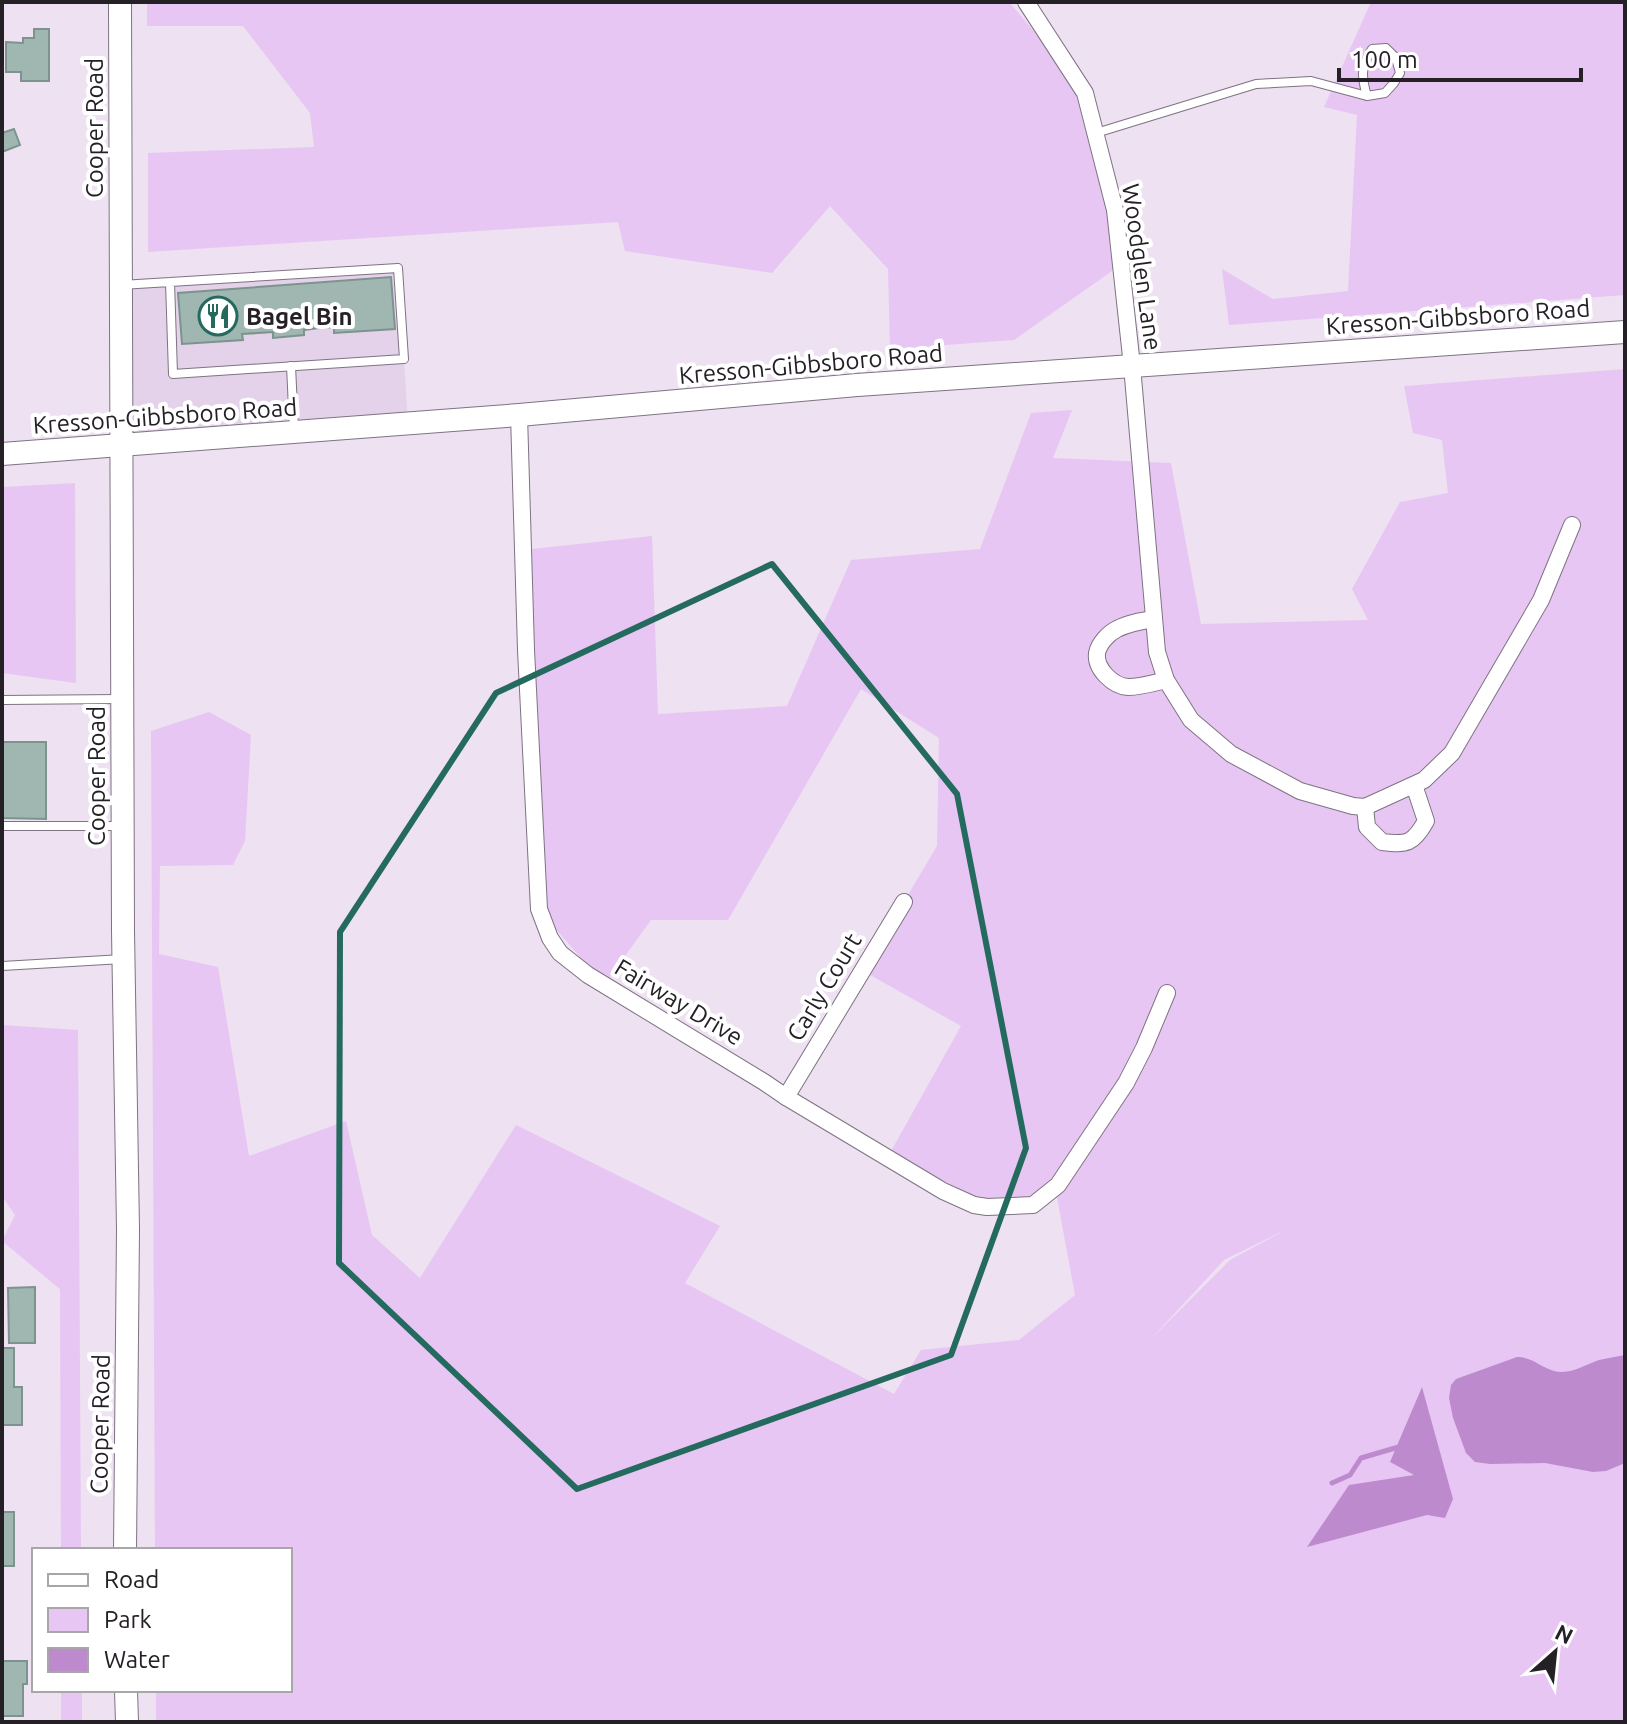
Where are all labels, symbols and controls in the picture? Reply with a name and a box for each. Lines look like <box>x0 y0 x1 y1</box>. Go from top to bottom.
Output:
scale bar <box>1339 32 1581 82</box>
text: 100 m <box>1351 46 1418 73</box>
street label: Cooper Road <box>81 58 108 198</box>
street label: Woodglen Lane <box>1117 182 1167 352</box>
street label: Kresson-Gibbsboro Road <box>1325 294 1591 340</box>
restaurant icon: Bagel Bin <box>197 295 239 337</box>
place label: Bagel Bin <box>246 303 353 330</box>
street label: Kresson-Gibbsboro Road <box>678 339 944 389</box>
street label: Kresson-Gibbsboro Road <box>32 393 298 439</box>
street label: Cooper Road <box>83 706 110 846</box>
street label: Carly Court <box>781 928 867 1046</box>
street label: Fairway Drive <box>610 953 748 1051</box>
street label: Cooper Road <box>85 1354 115 1494</box>
legend <box>32 1548 292 1692</box>
text: Road <box>104 1566 159 1593</box>
text: Park <box>104 1606 152 1633</box>
north arrow <box>1515 1612 1595 1692</box>
text: N <box>1551 1619 1577 1649</box>
text: Water <box>104 1646 170 1673</box>

